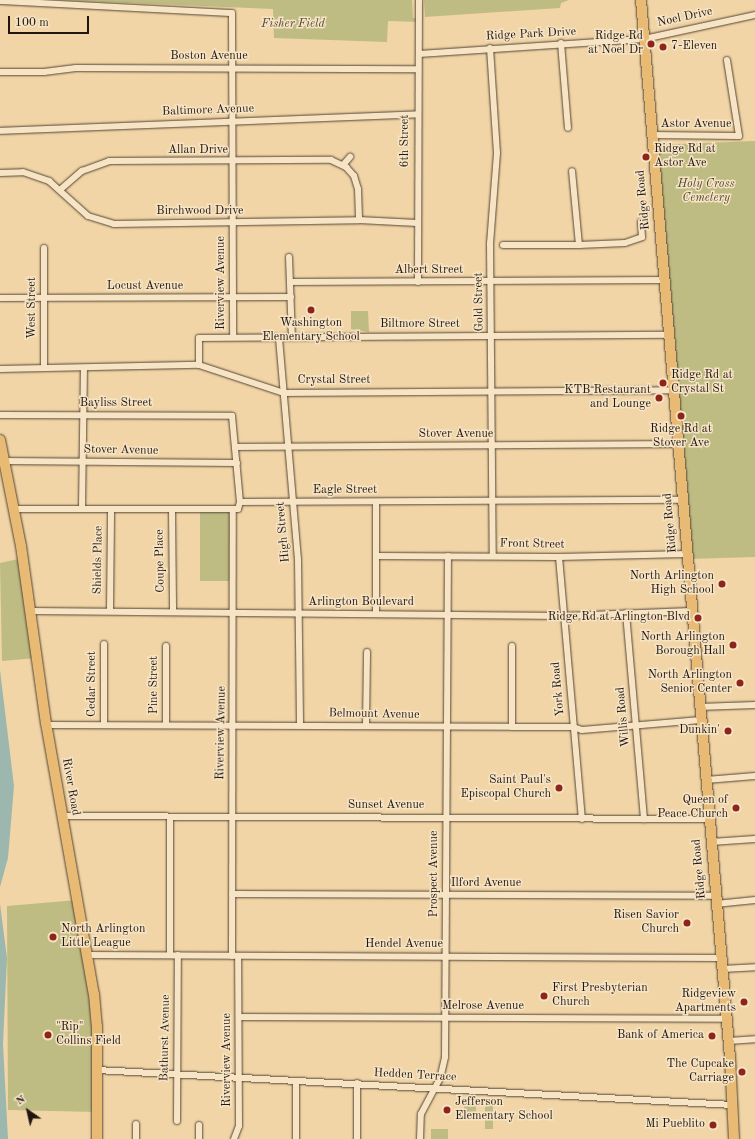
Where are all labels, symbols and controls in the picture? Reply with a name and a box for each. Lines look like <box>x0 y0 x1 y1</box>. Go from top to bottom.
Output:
street label: Noel Drive <box>656 5 714 31</box>
scale bar <box>10 8 91 34</box>
text: 100 m <box>15 17 49 29</box>
park label: Fisher Field <box>261 18 325 32</box>
street label: Ridge Park Drive <box>486 25 576 45</box>
place label: Ridge Rd at Noel Dr <box>588 30 643 58</box>
marker: Ridge Rd at Noel Dr <box>646 39 656 49</box>
place label: 7-Eleven <box>671 40 717 54</box>
marker: 7-Eleven <box>658 42 668 52</box>
street label: Boston Avenue <box>170 50 248 64</box>
street label: Baltimore Avenue <box>162 102 254 120</box>
street label: 6th Street <box>399 115 413 167</box>
street label: Astor Avenue <box>661 118 731 132</box>
place label: Ridge Rd at Astor Ave <box>654 143 716 171</box>
street label: Allan Drive <box>168 144 228 158</box>
marker: Ridge Rd at Astor Ave <box>641 152 651 162</box>
street label: Ridge Road <box>634 169 654 231</box>
park label: Holy Cross Cemetery <box>678 178 734 206</box>
street label: Birchwood Drive <box>156 205 244 219</box>
street label: Riverview Avenue <box>215 236 229 330</box>
street label: Albert Street <box>395 264 463 278</box>
street label: Gold Street <box>472 272 488 332</box>
street label: West Street <box>26 277 40 339</box>
street label: Locust Avenue <box>107 280 183 294</box>
marker: Washington Elementary School <box>306 305 316 315</box>
place label: Washington Elementary School <box>262 317 360 345</box>
street label: Biltmore Street <box>380 318 460 332</box>
place label: Ridge Rd at Crystal St <box>671 369 733 397</box>
street label: Crystal Street <box>297 374 371 388</box>
marker: Ridge Rd at Crystal St <box>658 378 668 388</box>
place label: KTB Restaurant and Lounge <box>564 384 651 412</box>
marker: KTB Restaurant and Lounge <box>654 393 664 403</box>
street label: Bayliss Street <box>80 397 152 411</box>
marker: Ridge Rd at Stover Ave <box>676 411 686 421</box>
place label: Ridge Rd at Stover Ave <box>650 423 712 451</box>
street label: Stover Avenue <box>419 428 493 442</box>
street label: Stover Avenue <box>83 443 159 459</box>
street label: Eagle Street <box>313 484 377 498</box>
street label: Ridge Road <box>661 492 681 554</box>
street label: High Street <box>274 501 294 563</box>
street label: Shields Place <box>91 525 107 595</box>
street label: Coupe Place <box>153 529 169 593</box>
street label: Front Street <box>499 537 565 553</box>
place label: North Arlington High School <box>630 570 714 598</box>
marker: North Arlington High School <box>717 579 727 589</box>
street label: Arlington Boulevard <box>308 596 414 610</box>
place label: Ridge Rd at Arlington Blvd <box>548 611 690 625</box>
marker: Ridge Rd at Arlington Blvd <box>693 613 703 623</box>
place label: North Arlington Borough Hall <box>641 631 725 659</box>
marker: North Arlington Borough Hall <box>728 640 738 650</box>
street label: Cedar Street <box>86 651 100 717</box>
street label: Pine Street <box>148 656 162 714</box>
street label: York Road <box>549 661 569 717</box>
place label: North Arlington Senior Center <box>648 669 732 697</box>
marker: North Arlington Senior Center <box>735 678 745 688</box>
street label: Riverview Avenue <box>214 686 230 780</box>
street label: Willis Road <box>614 686 634 748</box>
street label: Belmount Avenue <box>328 707 420 723</box>
place label: Dunkin' <box>679 724 720 738</box>
marker: Dunkin' <box>723 726 733 736</box>
street label: River Road <box>58 757 82 817</box>
place label: Saint Paul's Episcopal Church <box>460 774 551 802</box>
marker: Saint Paul's Episcopal Church <box>554 783 564 793</box>
place label: Queen of Peace Church <box>657 794 728 822</box>
street label: Sunset Avenue <box>348 799 424 813</box>
marker: Queen of Peace Church <box>731 803 741 813</box>
street label: Prospect Avenue <box>428 831 442 917</box>
street label: Ridge Road <box>690 838 710 900</box>
street label: Ilford Avenue <box>451 877 521 891</box>
place label: Risen Savior Church <box>613 909 679 937</box>
marker: Risen Savior Church <box>682 918 692 928</box>
place label: North Arlington Little League <box>61 923 145 951</box>
marker: North Arlington Little League <box>48 932 58 942</box>
street label: Hendel Avenue <box>365 938 443 952</box>
place label: First Presbyterian Church <box>552 982 648 1010</box>
place label: Ridgeview Apartments <box>675 988 736 1016</box>
marker: First Presbyterian Church <box>539 991 549 1001</box>
street label: Bathurst Avenue <box>158 994 174 1082</box>
marker: Ridgeview Apartments <box>739 997 749 1007</box>
street label: Melrose Avenue <box>442 1000 524 1014</box>
street label: Riverview Avenue <box>221 1013 235 1107</box>
place label: "Rip" Collins Field <box>56 1021 121 1049</box>
place label: Bank of America <box>617 1029 704 1043</box>
marker: "Rip" Collins Field <box>43 1030 53 1040</box>
marker: Bank of America <box>707 1031 717 1041</box>
place label: The Cupcake Carriage <box>666 1058 734 1086</box>
street label: Hedden Terrace <box>373 1067 457 1085</box>
marker: The Cupcake Carriage <box>737 1067 747 1077</box>
north arrow <box>8 1091 48 1131</box>
text: N <box>14 1094 28 1108</box>
place label: Jefferson Elementary School <box>455 1096 553 1124</box>
marker: Jefferson Elementary School <box>442 1105 452 1115</box>
place label: Mi Pueblito <box>645 1118 705 1132</box>
marker: Mi Pueblito <box>708 1120 718 1130</box>

